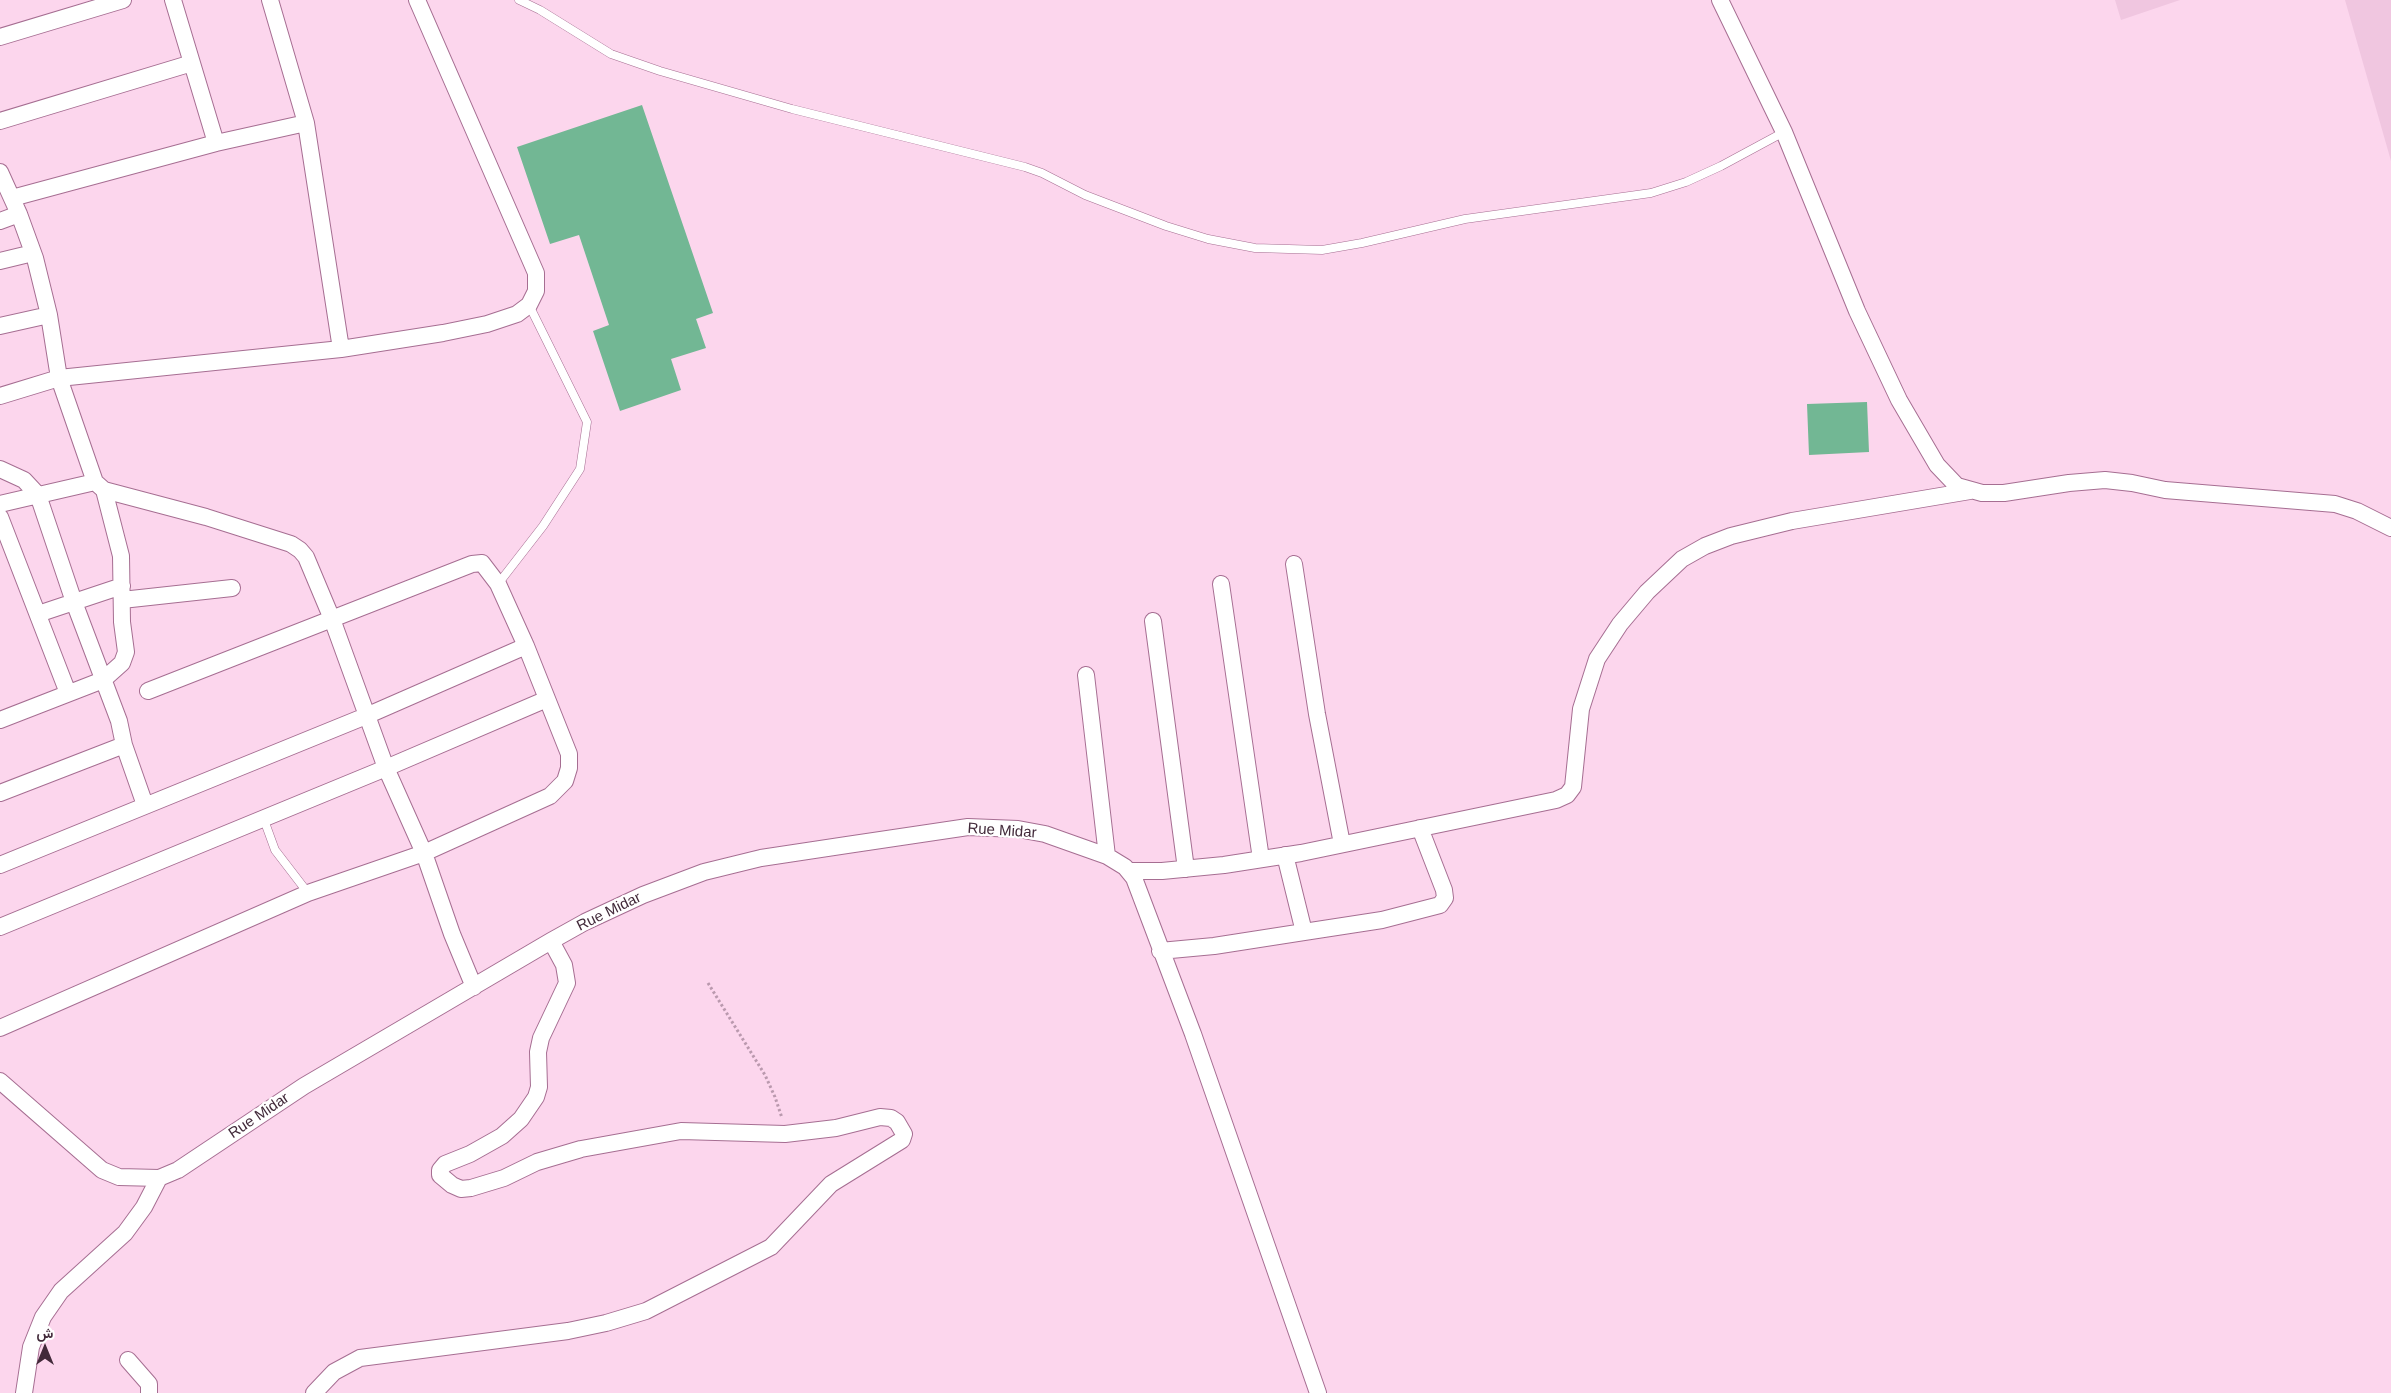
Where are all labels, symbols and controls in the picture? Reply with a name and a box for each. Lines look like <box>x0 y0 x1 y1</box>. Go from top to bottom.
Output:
street label: Rue Midar <box>967 820 1037 842</box>
street label: Rue Midar <box>574 889 644 935</box>
street label: Rue Midar <box>225 1089 293 1143</box>
north arrow <box>20 1323 70 1373</box>
text: ش <box>37 1325 53 1341</box>

